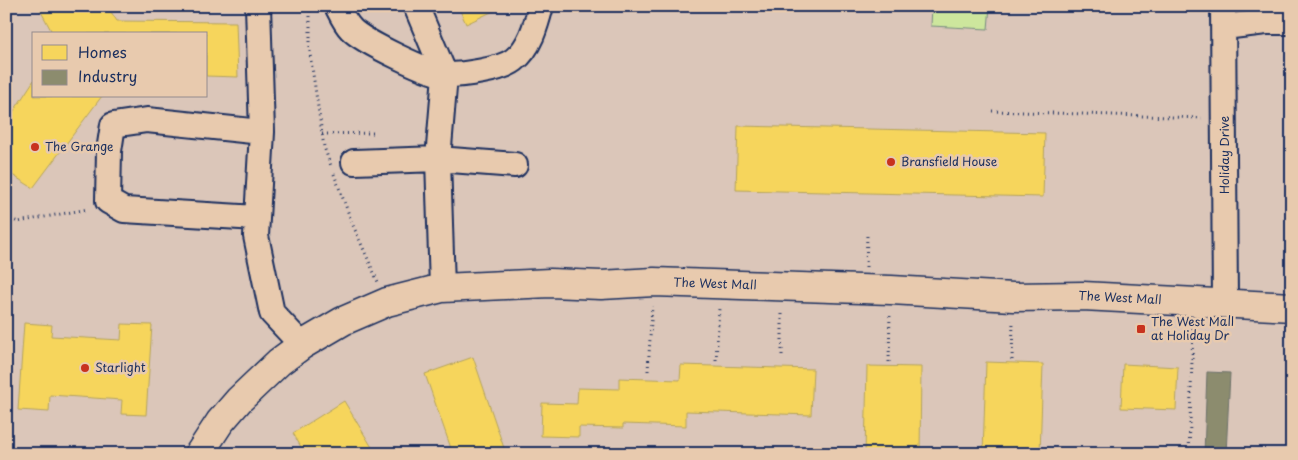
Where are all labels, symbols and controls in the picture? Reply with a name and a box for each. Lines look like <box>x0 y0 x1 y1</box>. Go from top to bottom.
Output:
legend <box>32 32 208 98</box>
text: Homes <box>78 40 127 63</box>
text: Industry <box>78 64 137 87</box>
street label: Holiday Drive <box>1215 116 1233 194</box>
place label: The Grange <box>45 137 114 155</box>
marker: The Grange <box>29 141 41 153</box>
place label: Bransfield House <box>901 152 998 170</box>
marker: Bransfield House <box>885 156 897 168</box>
street label: The West Mall <box>673 273 757 293</box>
street label: The West Mall <box>1078 286 1162 308</box>
place label: The West Mall at Holiday Dr <box>1151 312 1234 344</box>
marker: The West Mall at Holiday Dr <box>1135 323 1147 335</box>
place label: Starlight <box>95 358 146 376</box>
marker: Starlight <box>79 362 91 374</box>

